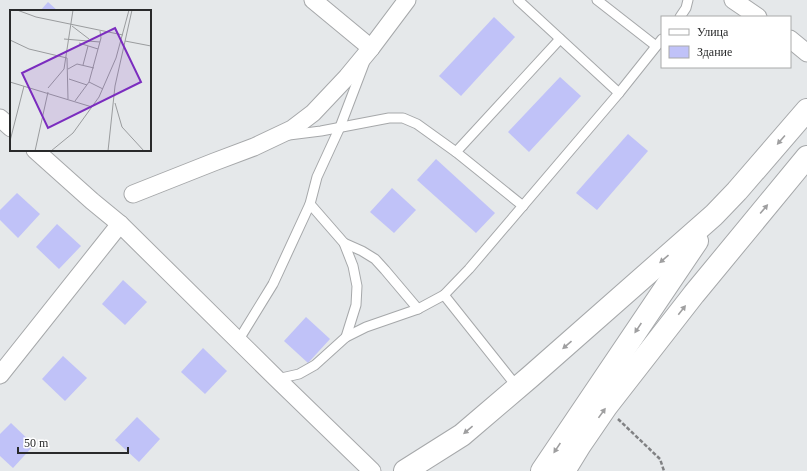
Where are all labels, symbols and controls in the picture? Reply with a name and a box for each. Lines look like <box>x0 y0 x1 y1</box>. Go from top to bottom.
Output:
inset map <box>10 10 151 151</box>
legend <box>661 16 791 68</box>
text: Улица <box>697 25 729 39</box>
text: Здание <box>697 45 732 59</box>
one-way arrow <box>777 135 786 145</box>
one-way arrow <box>760 204 768 215</box>
one-way arrow <box>659 254 669 264</box>
one-way arrow <box>677 305 685 315</box>
one-way arrow <box>634 323 642 333</box>
one-way arrow <box>561 341 572 350</box>
one-way arrow <box>598 408 606 418</box>
one-way arrow <box>463 425 473 434</box>
scale bar <box>18 429 128 455</box>
text: 50 m <box>24 436 49 450</box>
one-way arrow <box>553 443 561 453</box>

